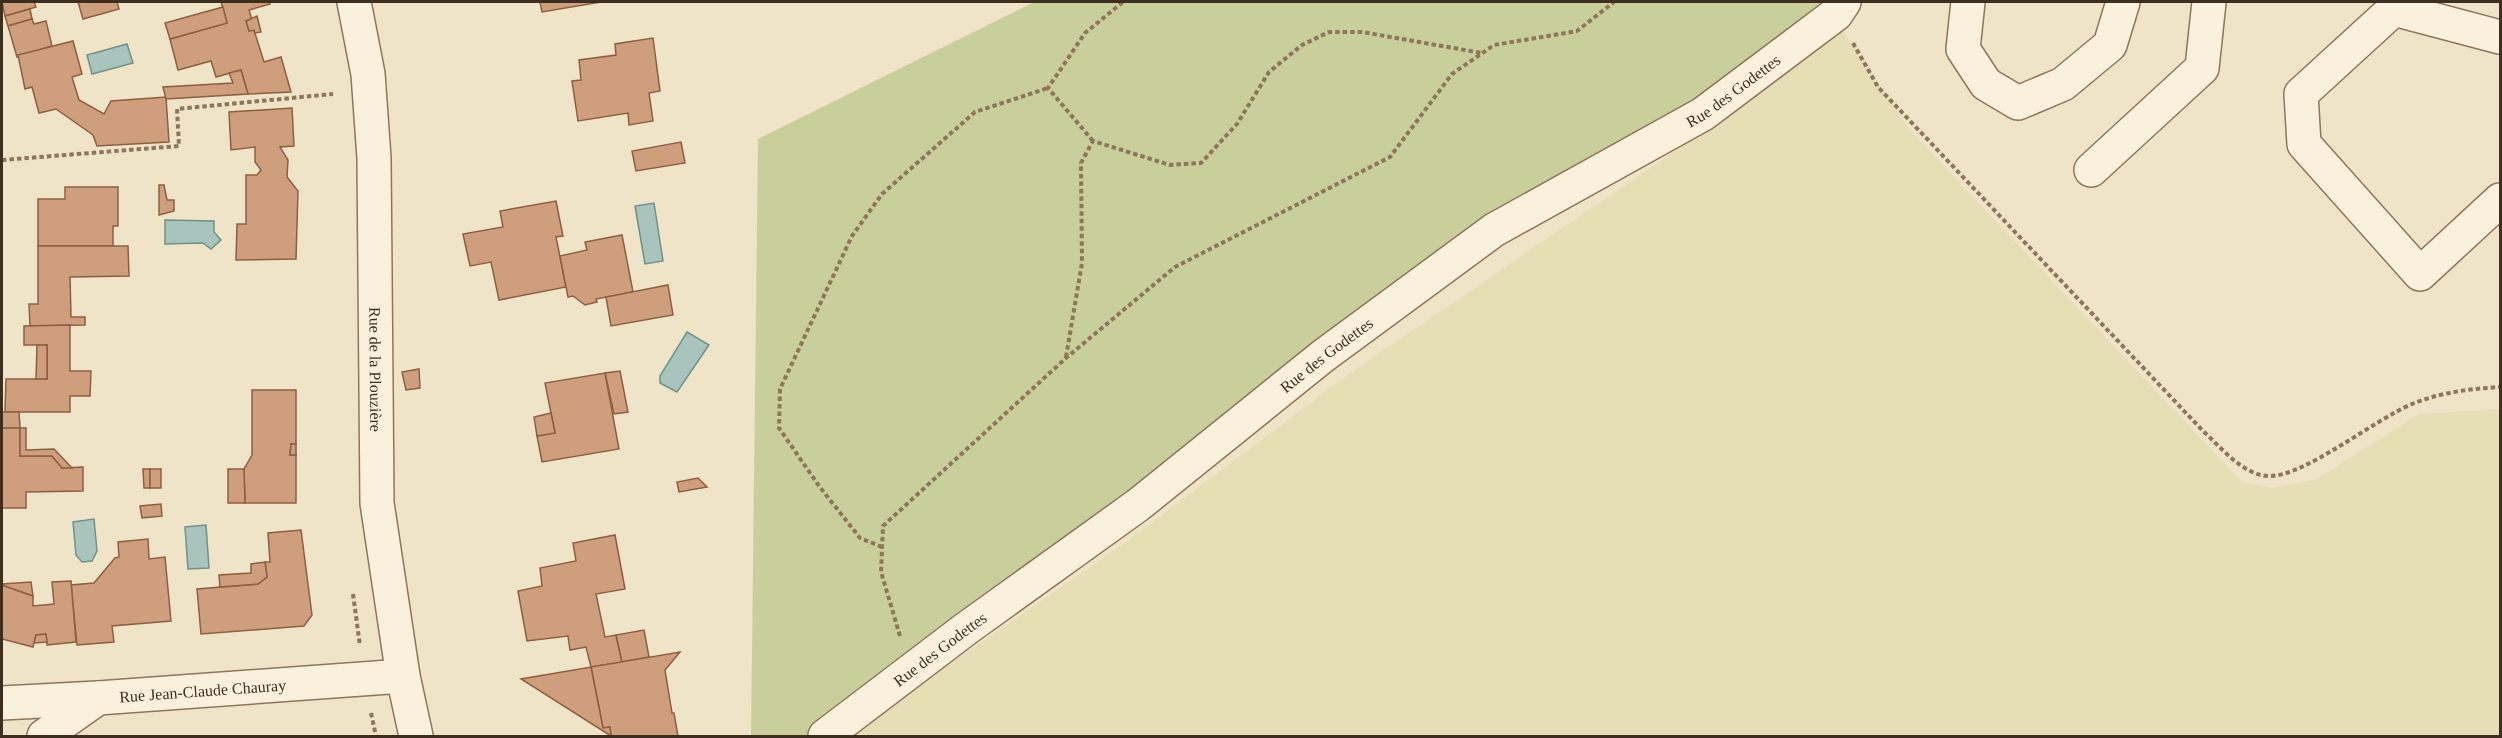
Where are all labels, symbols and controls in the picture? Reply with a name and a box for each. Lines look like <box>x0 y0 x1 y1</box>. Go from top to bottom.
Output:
street label: Rue des Godettes <box>1683 51 1783 130</box>
street label: Rue de la Plouzière <box>367 307 385 432</box>
street label: Rue des Godettes <box>1277 314 1376 396</box>
street label: Rue des Godettes <box>890 608 990 690</box>
street label: Rue Jean-Claude Chauray <box>119 676 287 705</box>

